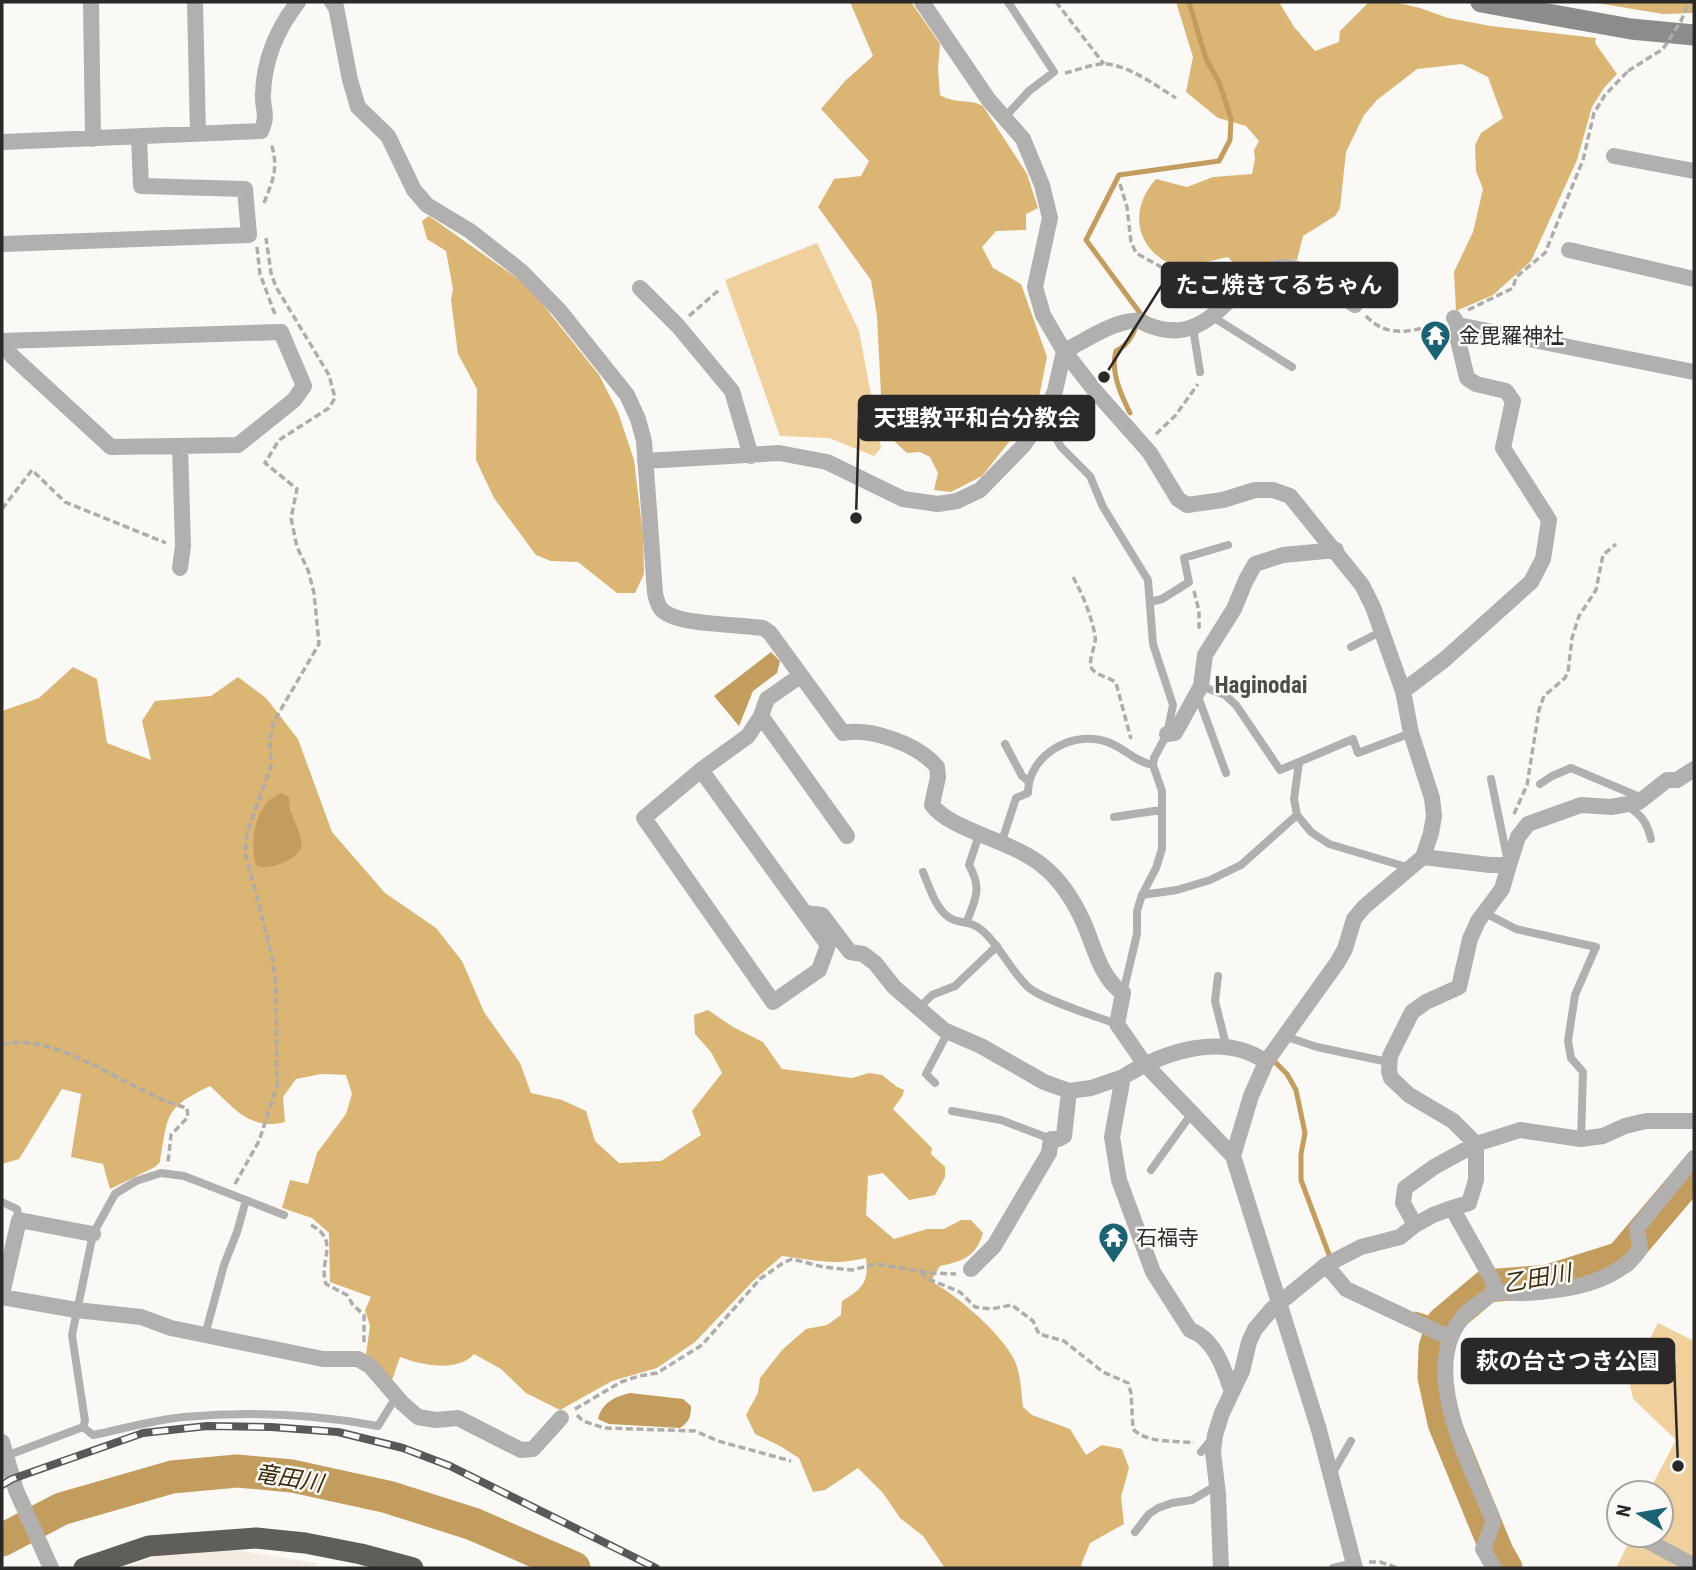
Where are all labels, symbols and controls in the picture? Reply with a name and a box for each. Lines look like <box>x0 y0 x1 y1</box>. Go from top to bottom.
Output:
callout: たこ焼きてるちゃん <box>1162 263 1397 307</box>
text: たこ焼きてるちゃん <box>1176 272 1383 299</box>
temple icon: 金毘羅神社 <box>1419 319 1453 363</box>
place label: 金毘羅神社 <box>1459 324 1564 348</box>
callout: 天理教平和台分教会 <box>859 396 1094 440</box>
text: 天理教平和台分教会 <box>874 405 1081 432</box>
district label: Haginodai <box>1214 672 1308 699</box>
temple icon: 石福寺 <box>1096 1221 1130 1265</box>
place label: 石福寺 <box>1136 1226 1199 1250</box>
water label: 乙田川 <box>1501 1259 1576 1298</box>
callout: 萩の台さつき公園 <box>1462 1339 1674 1383</box>
text: 萩の台さつき公園 <box>1476 1348 1660 1375</box>
water label: 竜田川 <box>253 1460 328 1498</box>
north arrow <box>1605 1479 1675 1549</box>
text: N <box>1611 1503 1636 1519</box>

